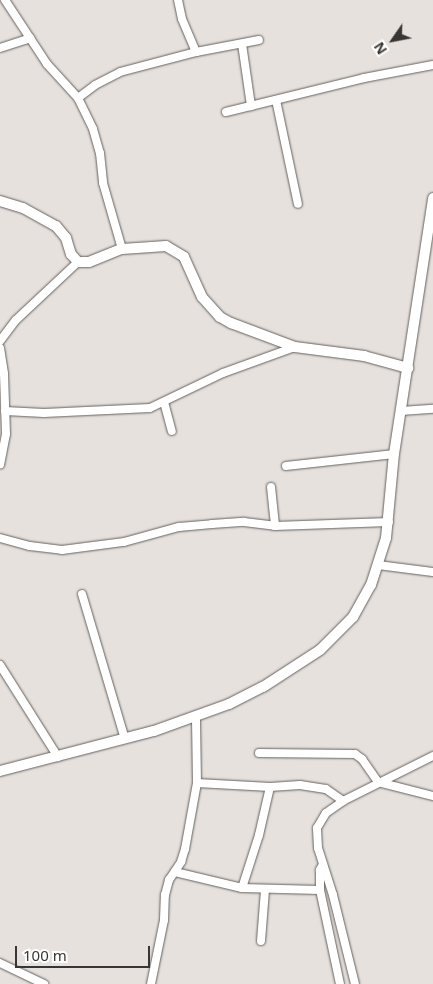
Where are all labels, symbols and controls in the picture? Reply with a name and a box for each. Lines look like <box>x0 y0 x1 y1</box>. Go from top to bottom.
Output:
north arrow <box>368 15 418 65</box>
text: N <box>369 38 391 58</box>
scale bar <box>18 936 152 968</box>
text: 100 m <box>23 945 67 965</box>

